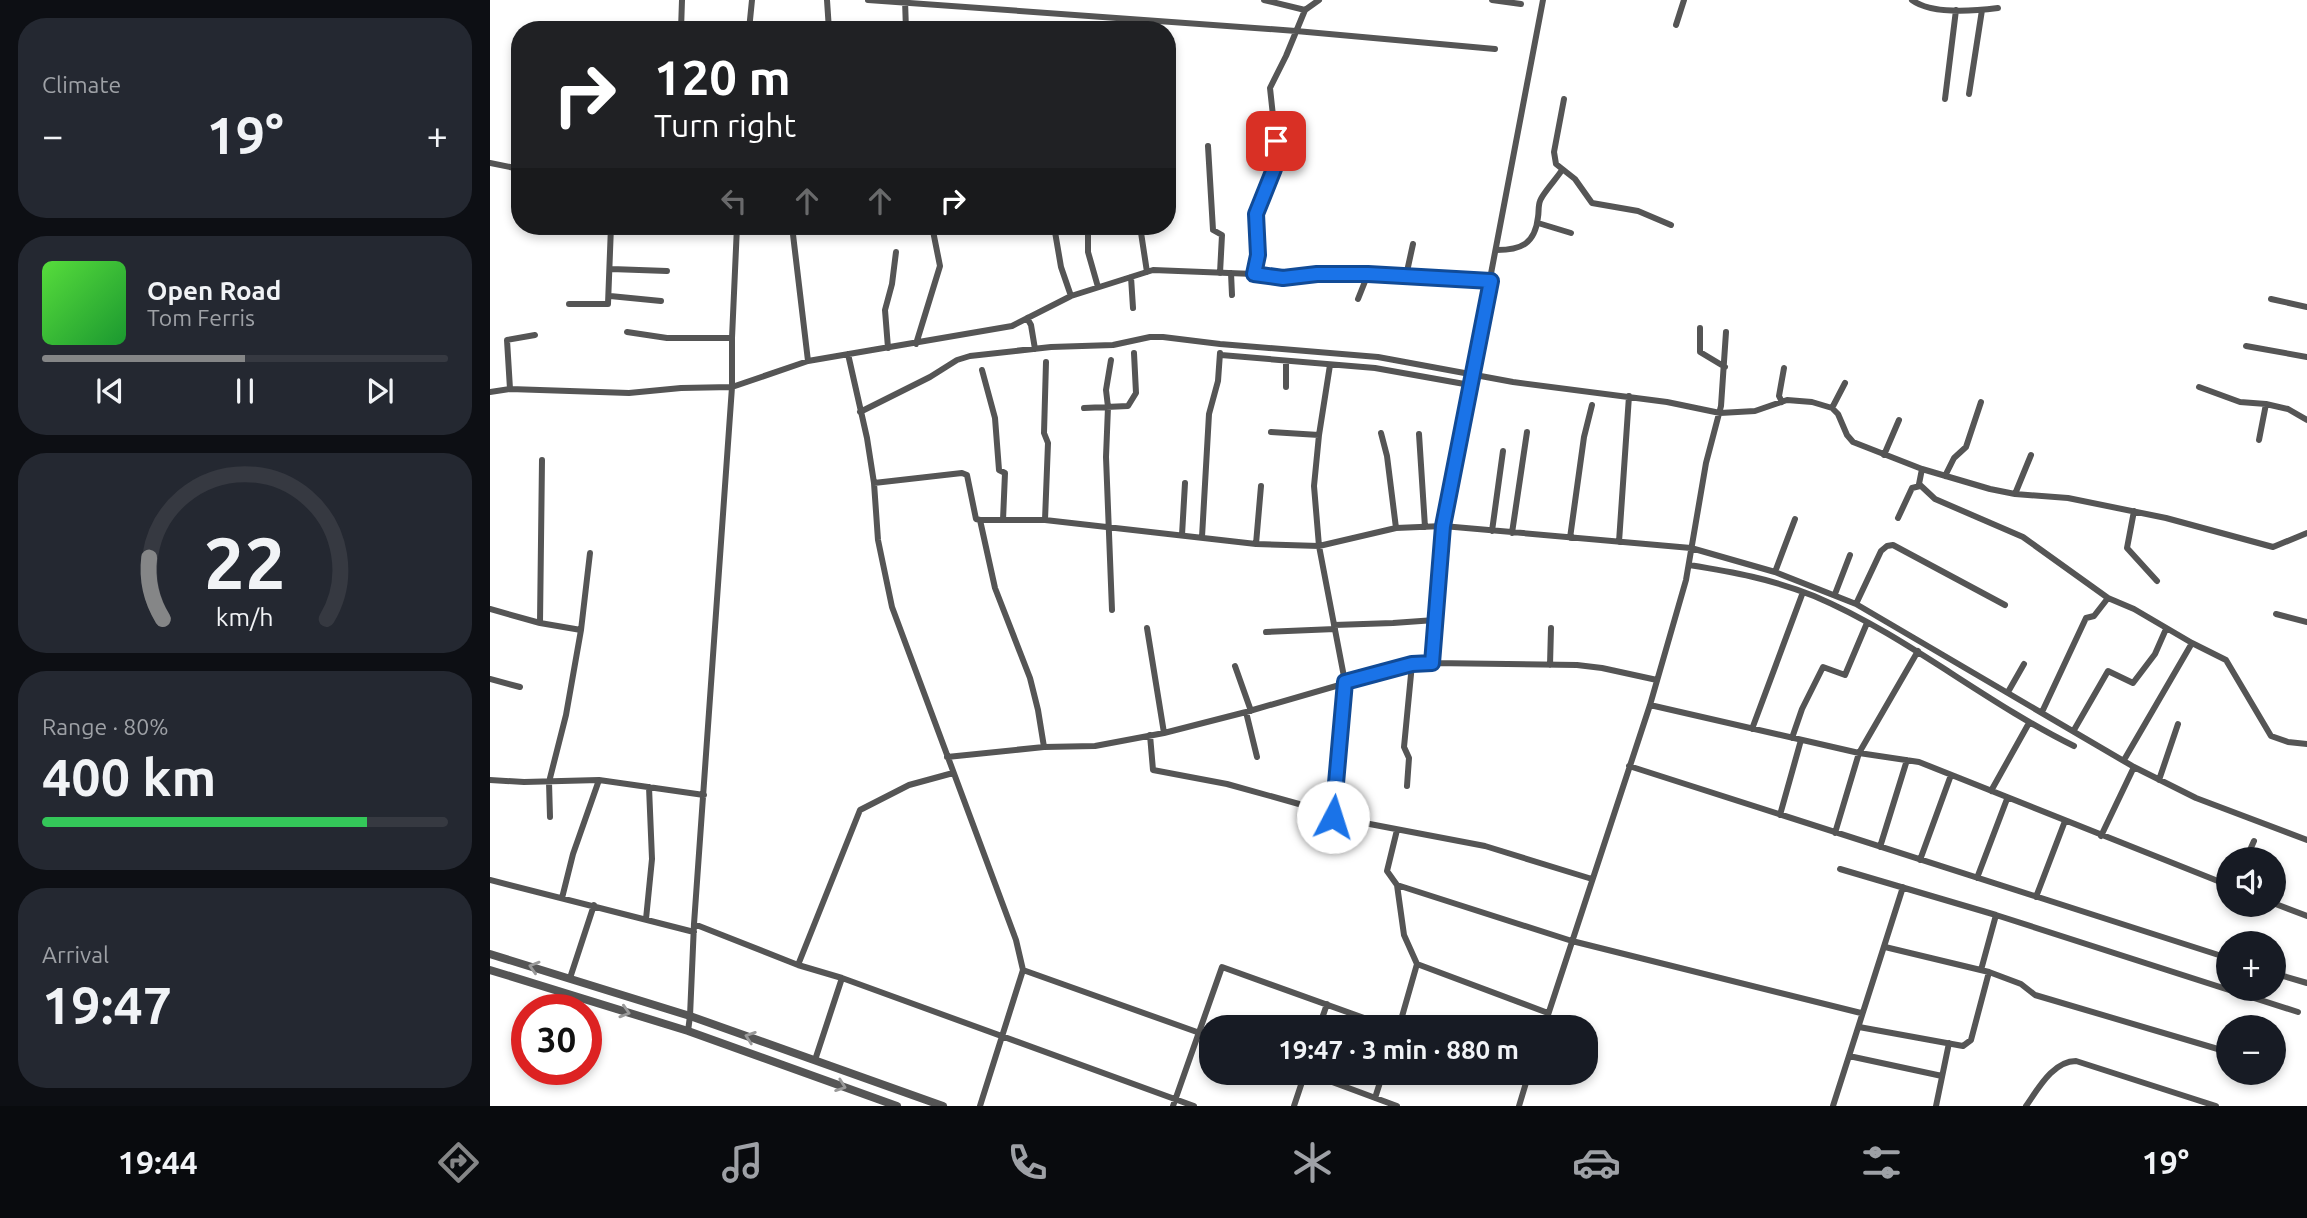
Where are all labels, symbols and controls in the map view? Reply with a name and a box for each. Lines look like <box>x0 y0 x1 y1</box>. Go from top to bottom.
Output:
icon: right <box>539 49 630 140</box>
text: 120 m <box>654 49 791 104</box>
text: Climate <box>42 72 121 97</box>
text: 19° <box>206 106 284 164</box>
text: Turn right <box>654 107 796 143</box>
pin <box>1246 111 1306 171</box>
text: − <box>42 114 63 156</box>
text: + <box>427 114 448 156</box>
icon: arrive <box>1257 122 1295 160</box>
icon: left <box>715 182 753 220</box>
icon: ahead <box>788 182 826 220</box>
icon: ahead <box>861 182 899 220</box>
icon: right <box>934 182 972 220</box>
text: Open Road <box>147 276 281 305</box>
text: Tom Ferris <box>147 305 255 330</box>
icon: previous <box>91 372 129 410</box>
icon: pause <box>226 372 264 410</box>
icon: next <box>361 372 399 410</box>
text: 22 <box>204 521 286 603</box>
text: km/h <box>216 603 274 631</box>
text: Range · 80% <box>42 714 169 739</box>
text: 400 km <box>42 748 216 806</box>
position arrow <box>1296 780 1370 854</box>
map controls <box>2216 847 2286 1085</box>
button: sound <box>2216 847 2286 917</box>
button: + <box>2216 931 2286 1001</box>
text: Arrival <box>42 942 109 967</box>
one-way arrow <box>528 961 540 976</box>
text: 19:47 <box>42 976 172 1034</box>
speed limit sign: 30 <box>511 994 602 1085</box>
one-way arrow <box>619 1004 631 1018</box>
button: − <box>2216 1015 2286 1085</box>
one-way arrow <box>745 1031 757 1045</box>
text: 19:47 · 3 min · 880 m <box>1278 1035 1519 1064</box>
one-way arrow <box>834 1078 846 1092</box>
icon: directions <box>434 1138 483 1187</box>
icon: music <box>718 1138 767 1187</box>
icon: phone <box>1003 1138 1052 1187</box>
icon: climate <box>1288 1138 1337 1187</box>
icon: car <box>1572 1138 1621 1187</box>
icon: filters <box>1857 1138 1906 1187</box>
text: 19:44 <box>118 1144 198 1180</box>
text: 19° <box>2142 1144 2189 1180</box>

